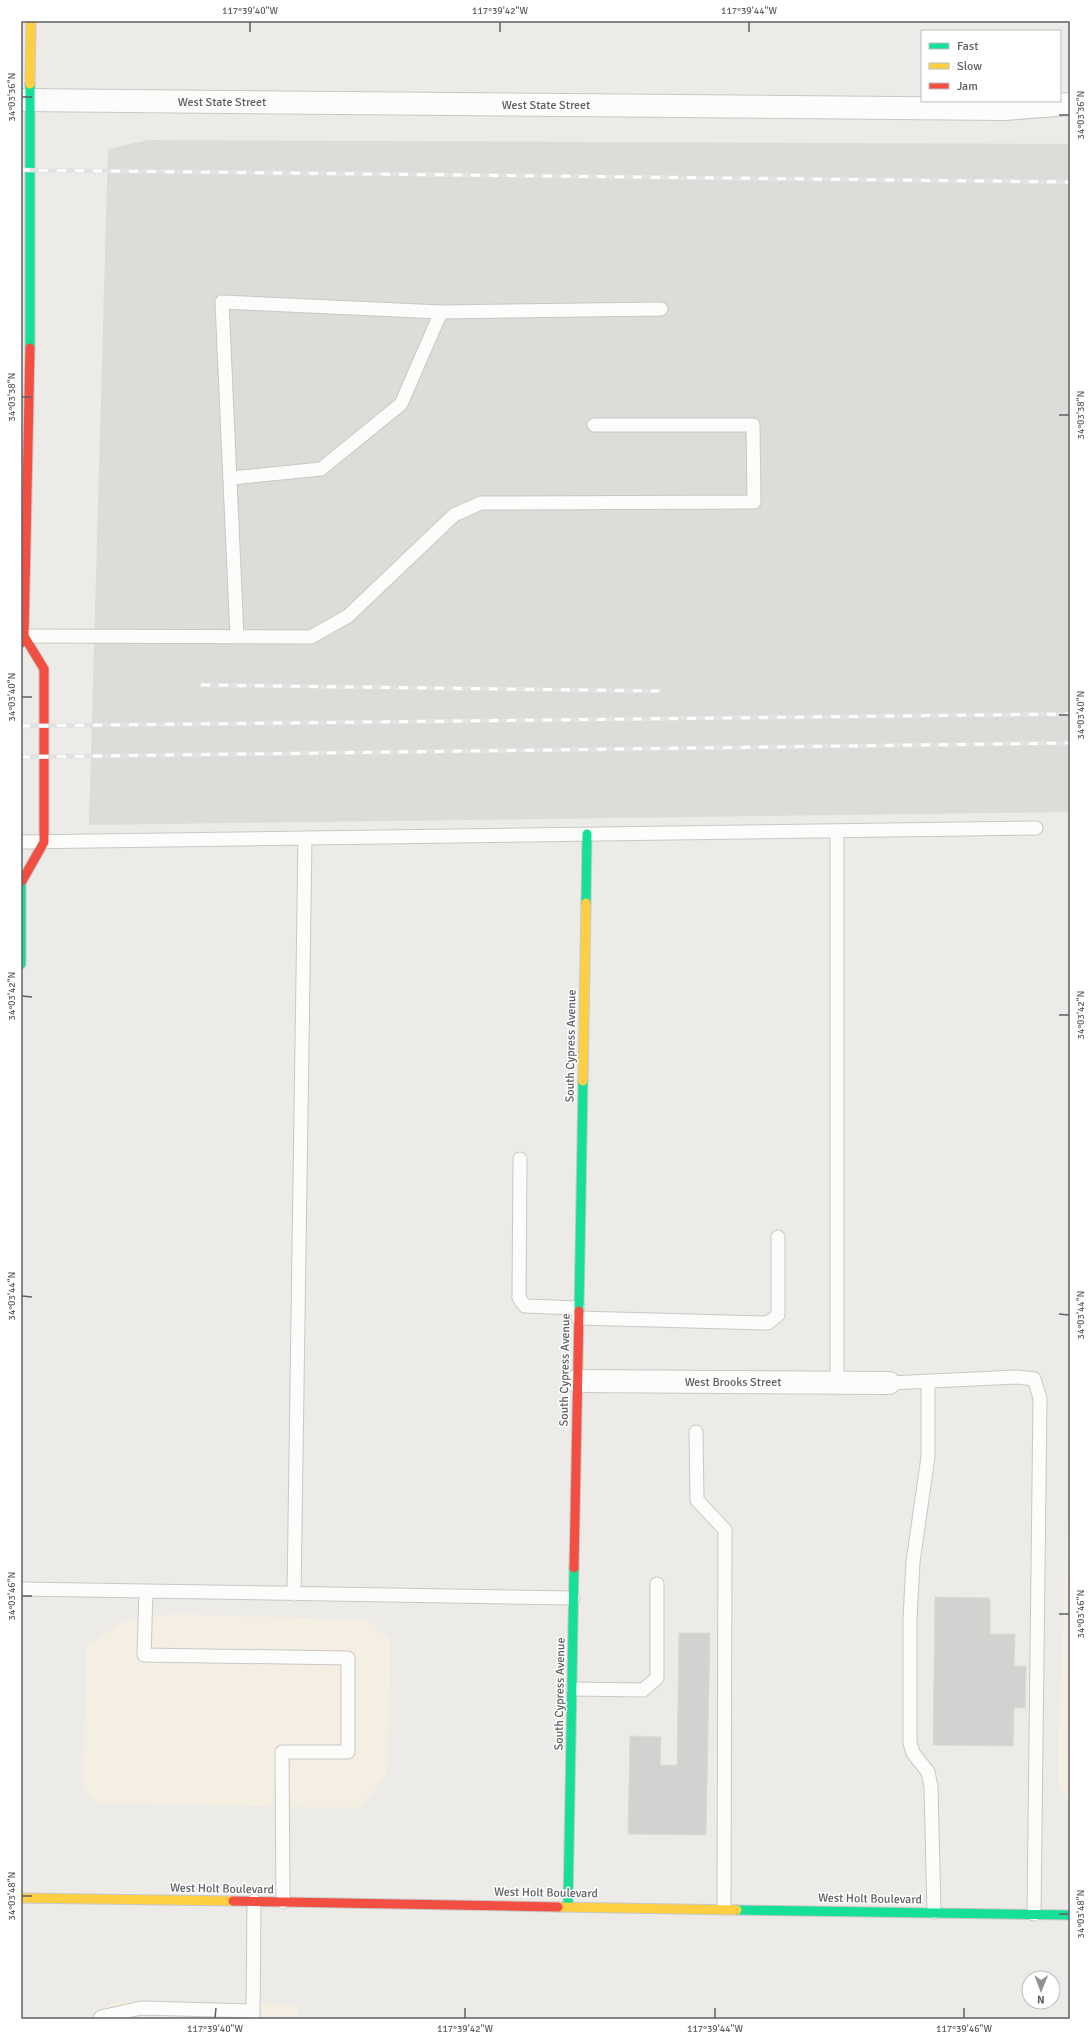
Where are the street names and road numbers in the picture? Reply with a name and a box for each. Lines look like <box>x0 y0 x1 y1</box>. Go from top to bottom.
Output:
street label: West State Street <box>178 95 266 110</box>
street label: West State Street <box>502 98 590 113</box>
street label: South Cypress Avenue <box>563 989 579 1103</box>
street label: South Cypress Avenue <box>557 1313 573 1427</box>
street label: West Brooks Street <box>685 1375 781 1390</box>
street label: South Cypress Avenue <box>552 1637 568 1751</box>
street label: West Holt Boulevard <box>170 1881 274 1897</box>
street label: West Holt Boulevard <box>494 1885 598 1901</box>
street label: West Holt Boulevard <box>818 1891 922 1907</box>

